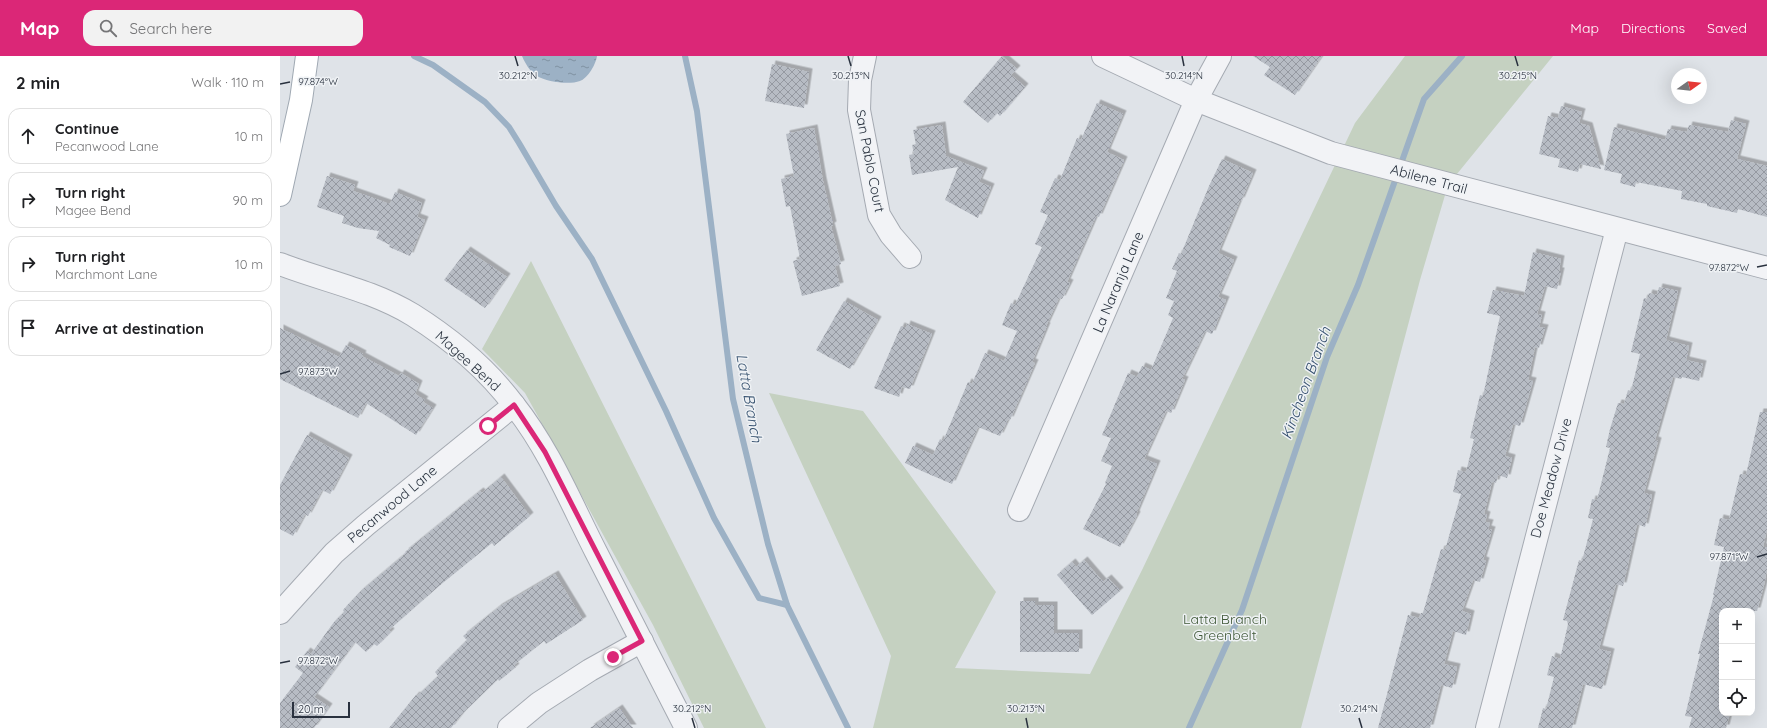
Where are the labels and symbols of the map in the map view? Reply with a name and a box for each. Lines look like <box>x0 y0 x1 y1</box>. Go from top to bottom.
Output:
north arrow <box>1671 68 1707 104</box>
text: 30.212°N <box>499 69 537 82</box>
text: 30.213°N <box>832 69 870 82</box>
text: 30.214°N <box>1165 69 1203 82</box>
text: 30.215°N <box>1499 69 1537 82</box>
text: 97.874°W <box>298 75 338 88</box>
street label: San Pablo Court <box>851 108 889 214</box>
street label: Abilene Trail <box>1389 160 1469 198</box>
street label: La Naranja Lane <box>1089 229 1147 335</box>
text: 97.872°W <box>1709 261 1750 274</box>
water label: Kincheon Branch <box>1276 324 1335 442</box>
street label: Magee Bend <box>432 327 504 395</box>
water label: Latta Branch <box>732 352 767 444</box>
text: 97.873°W <box>298 365 338 378</box>
street label: Doe Meadow Drive <box>1526 416 1576 540</box>
route start <box>479 417 497 435</box>
street label: Pecanwood Lane <box>343 461 441 547</box>
text: 97.871°W <box>1710 550 1749 563</box>
park label: Latta Branch Greenbelt <box>1183 610 1267 644</box>
route end <box>604 648 622 666</box>
text: 97.872°W <box>298 654 339 667</box>
scale bar <box>292 700 350 719</box>
text: 30.212°N <box>673 702 711 715</box>
text: 30.213°N <box>1007 702 1045 715</box>
text: 30.214°N <box>1340 702 1378 715</box>

